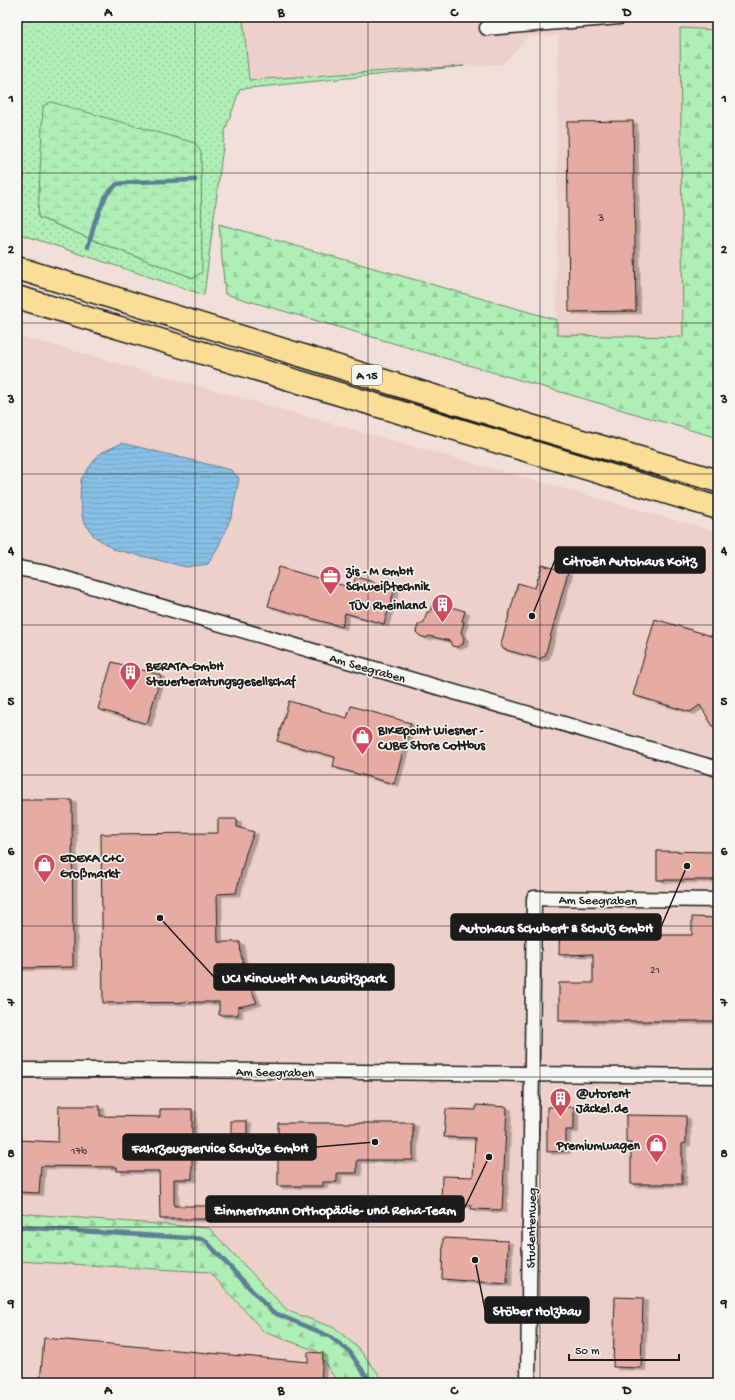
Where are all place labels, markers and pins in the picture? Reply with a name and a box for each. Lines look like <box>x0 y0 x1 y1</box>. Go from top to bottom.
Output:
callout: Citroën Autohaus Koitz <box>555 547 705 573</box>
office icon: zis - M GmbH Schweißtechnik <box>318 564 344 597</box>
place label: zis - M GmbH Schweißtechnik <box>345 565 431 595</box>
building icon: TÜV Rheinland <box>429 591 455 624</box>
place label: TÜV Rheinland <box>349 599 427 614</box>
building icon: BERATA-GmbH Steuerberatungsgesellschaf <box>117 659 143 692</box>
place label: BERATA-GmbH Steuerberatungsgesellschaf <box>145 660 297 690</box>
shop icon: BIKEpoint Wiesner - CUBE Store Cottbus <box>349 723 375 756</box>
place label: BIKEpoint Wiesner - CUBE Store Cottbus <box>377 724 486 754</box>
shop icon: EDEKA C+C Großmarkt <box>32 851 58 884</box>
place label: EDEKA C+C Großmarkt <box>60 852 125 882</box>
callout: Autohaus Schubert & Schulz GmbH <box>451 914 661 940</box>
callout: UCI Kinowelt Am Lausitzpark <box>214 964 394 990</box>
building icon: @utorent Jäckel.de <box>548 1086 574 1119</box>
place label: @utorent Jäckel.de <box>575 1087 631 1117</box>
shop icon: Premiumwagen <box>643 1131 669 1164</box>
callout: Fahrzeugservice Schulze GmbH <box>123 1134 316 1160</box>
place label: Premiumwagen <box>556 1139 641 1154</box>
callout: Zimmermann Orthopädie- und Reha-Team <box>206 1196 464 1222</box>
callout: Stöber Holzbau <box>485 1297 589 1323</box>

